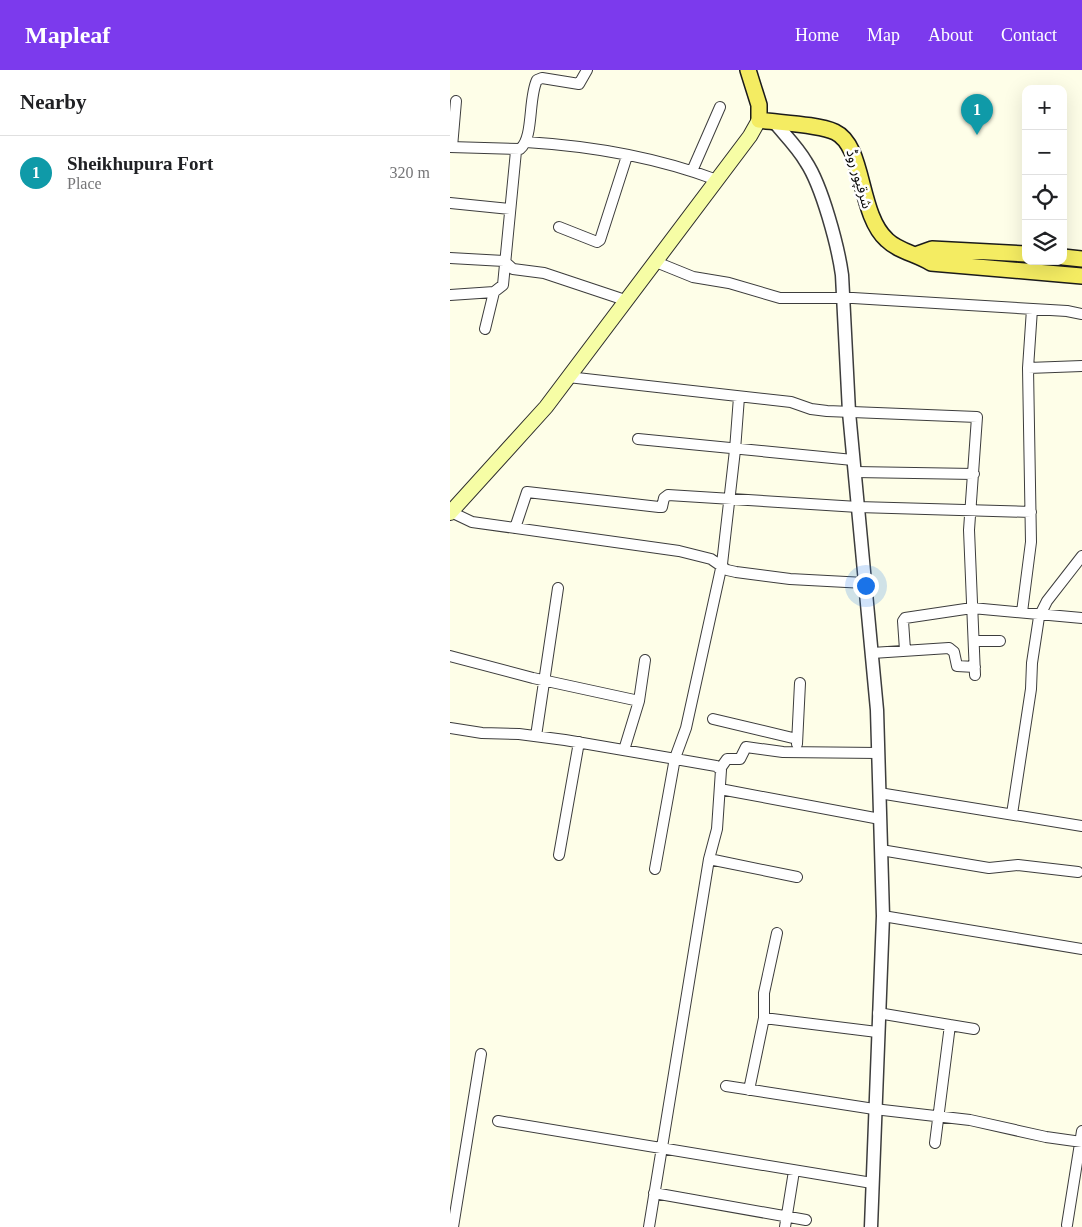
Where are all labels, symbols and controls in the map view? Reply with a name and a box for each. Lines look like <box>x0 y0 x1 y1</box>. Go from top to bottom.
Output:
text: Mapleaf <box>25 22 110 48</box>
text: Home <box>795 25 839 45</box>
text: Map <box>867 25 900 45</box>
text: About <box>928 25 973 45</box>
text: Contact <box>1001 25 1057 45</box>
map controls <box>1022 85 1067 265</box>
button: + <box>1022 85 1067 130</box>
text: Nearby <box>20 90 87 114</box>
pin: 1 <box>961 94 993 135</box>
button: − <box>1022 130 1067 175</box>
street label: شرقپور روڈ <box>841 148 875 211</box>
text: Sheikhupura Fort <box>67 153 213 174</box>
text: 1 <box>32 164 40 181</box>
text: 320 m <box>390 164 430 181</box>
text: Place <box>67 175 102 192</box>
button: locate <box>1022 175 1067 220</box>
button: layers <box>1022 220 1067 265</box>
your location <box>853 573 879 599</box>

